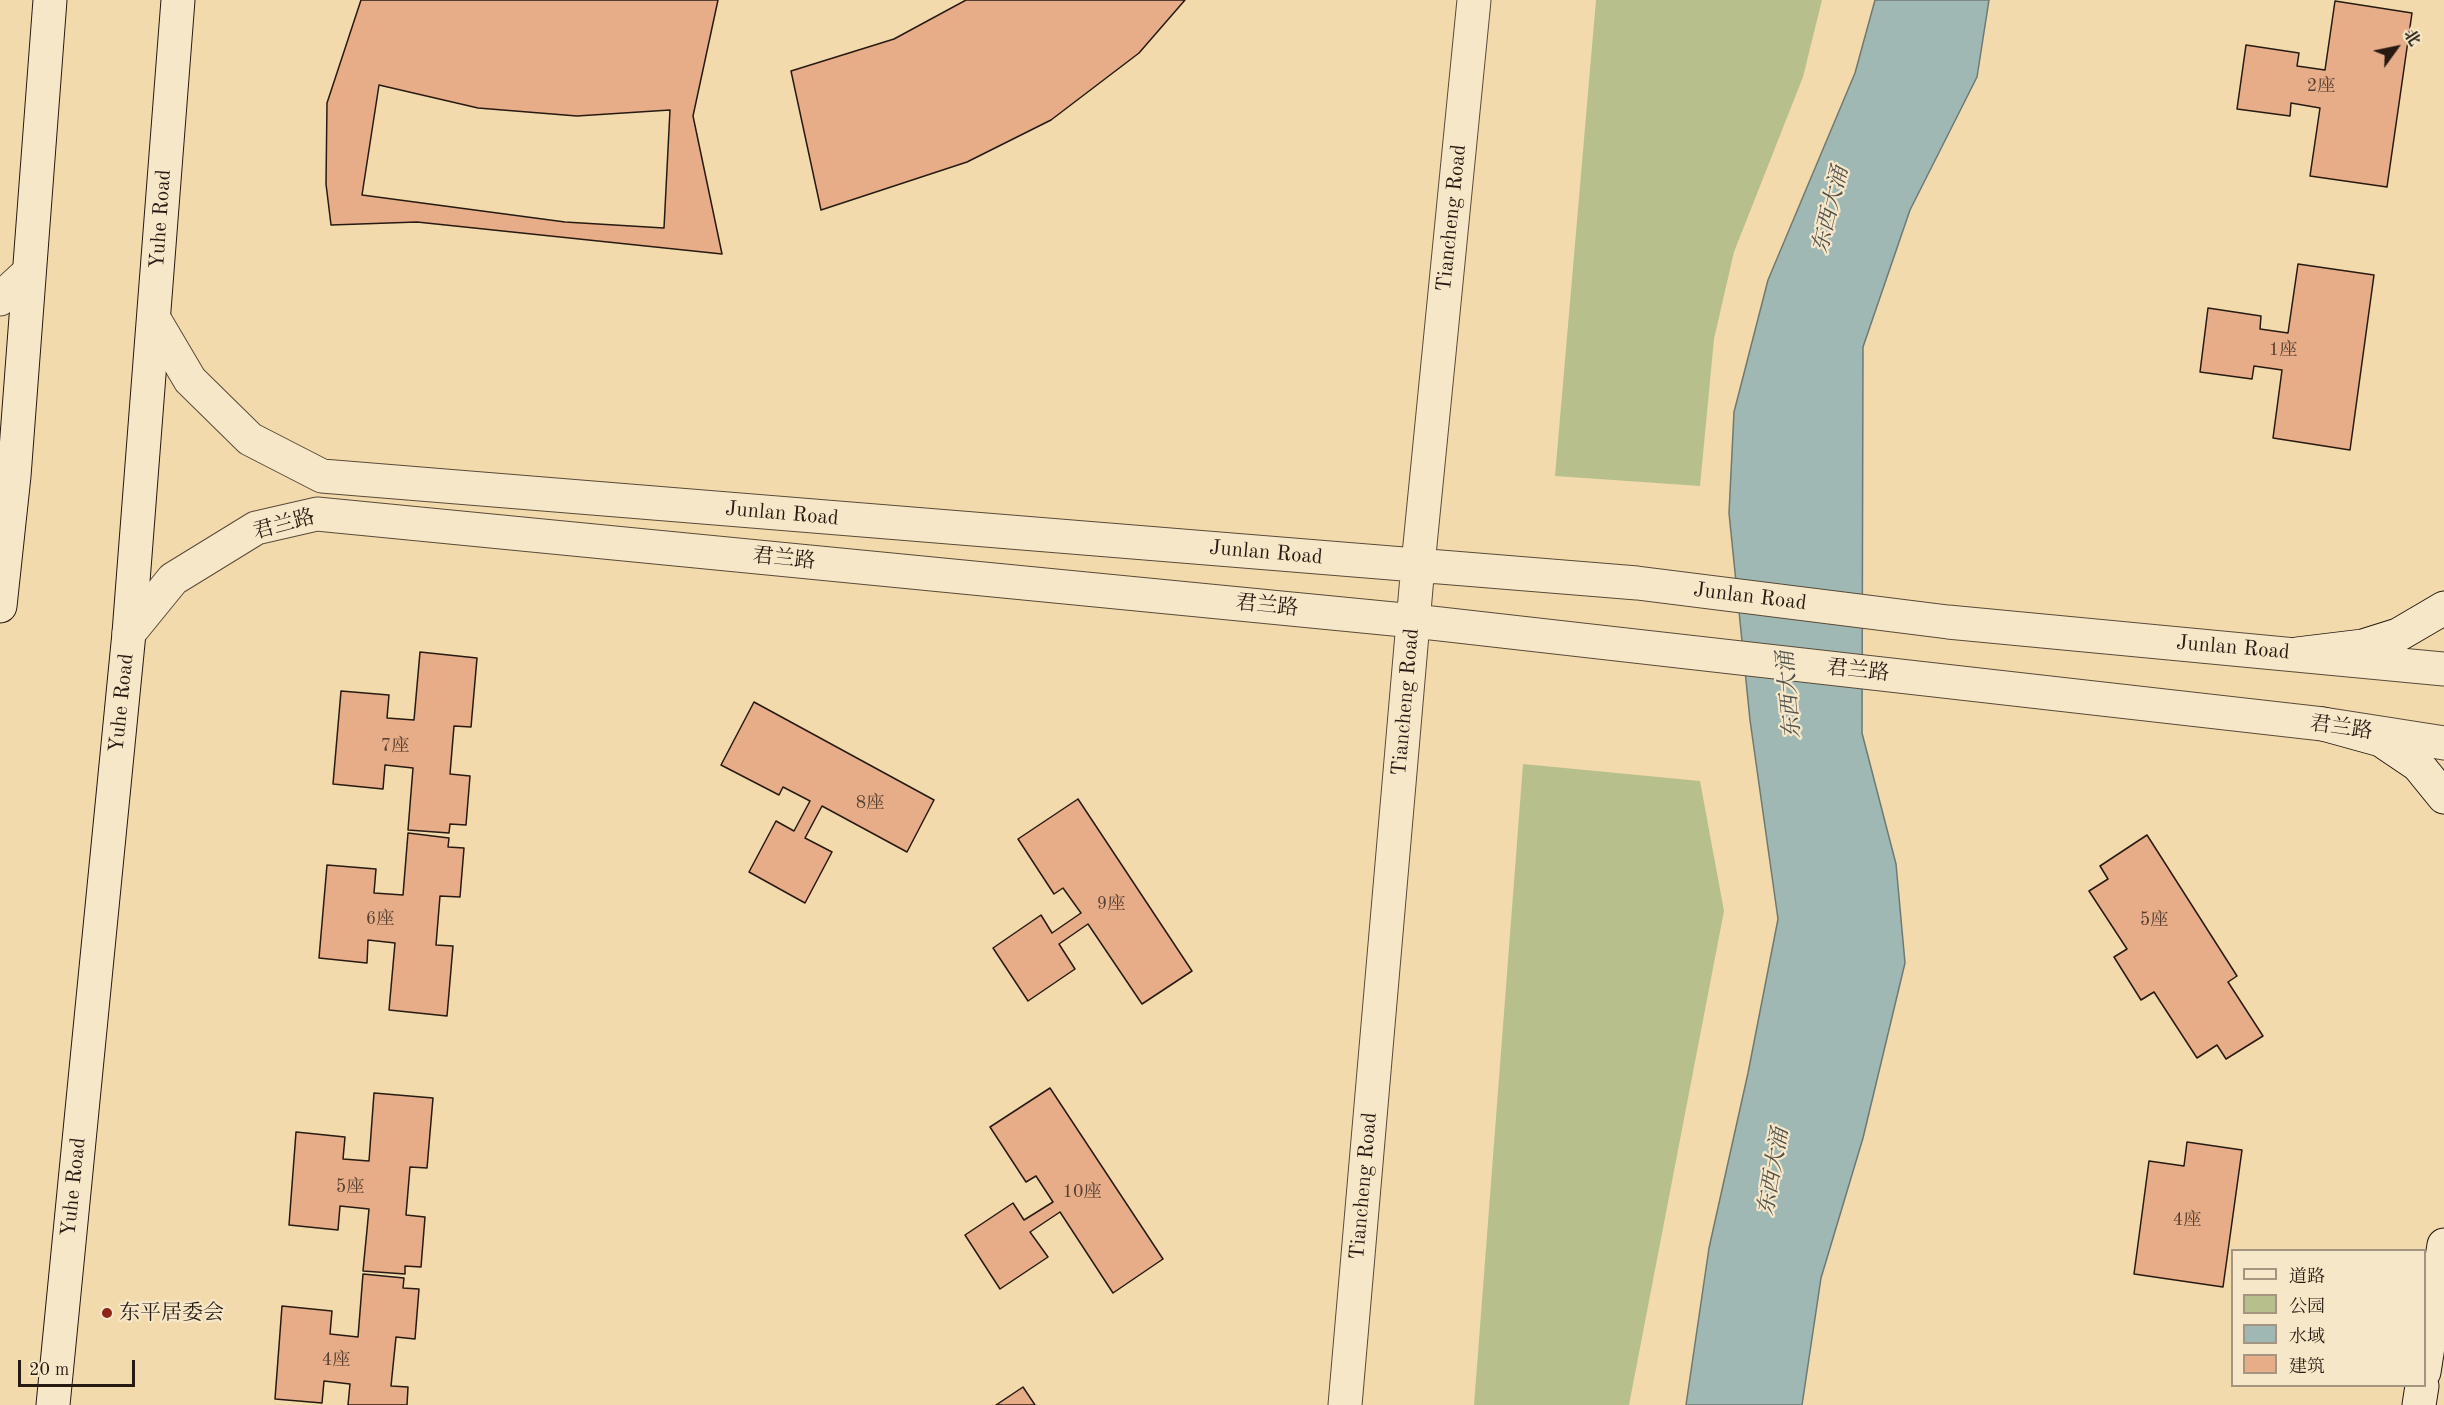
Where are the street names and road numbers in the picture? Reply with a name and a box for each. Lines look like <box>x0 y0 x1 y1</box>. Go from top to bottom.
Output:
street label: Tiancheng Road <box>1432 143 1472 293</box>
street label: Yuhe Road <box>145 168 177 270</box>
street label: Junlan Road <box>724 496 840 532</box>
street label: 君兰路 <box>250 505 318 545</box>
street label: Junlan Road <box>1208 535 1324 571</box>
street label: 君兰路 <box>751 543 817 575</box>
street label: Junlan Road <box>1692 578 1808 616</box>
street label: 君兰路 <box>1234 590 1300 622</box>
street label: Tiancheng Road <box>1387 627 1425 777</box>
street label: Junlan Road <box>2175 630 2291 666</box>
street label: Yuhe Road <box>104 652 140 754</box>
street label: 君兰路 <box>1825 655 1891 687</box>
street label: 君兰路 <box>2308 711 2374 745</box>
street label: Tiancheng Road <box>1345 1111 1383 1261</box>
street label: Yuhe Road <box>56 1136 92 1238</box>

